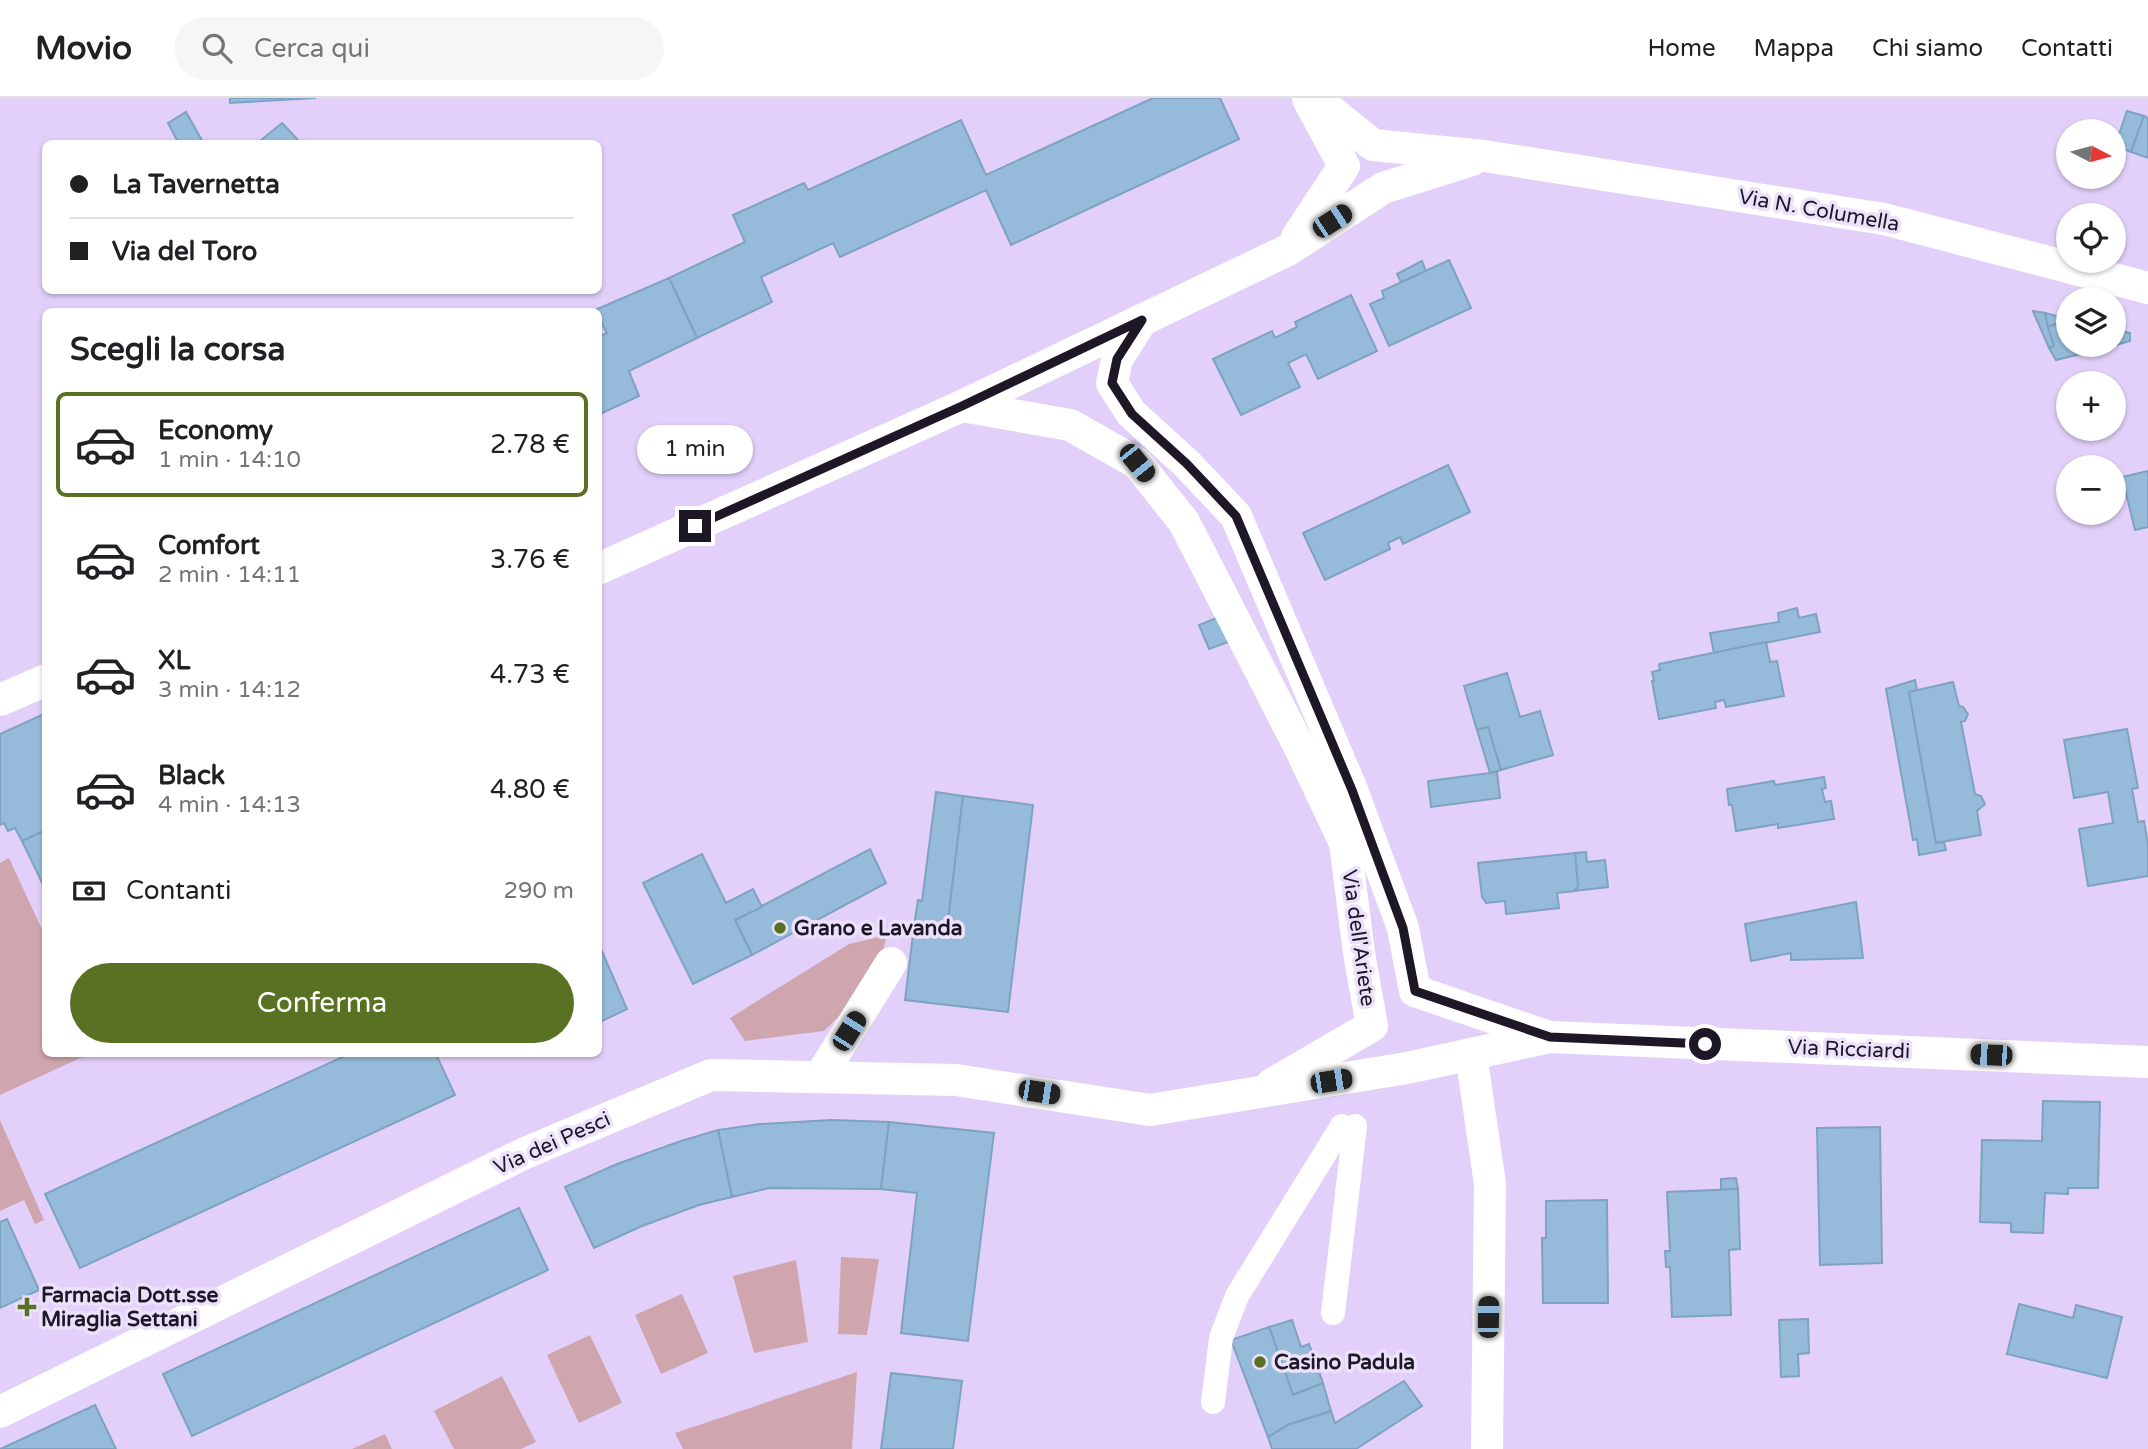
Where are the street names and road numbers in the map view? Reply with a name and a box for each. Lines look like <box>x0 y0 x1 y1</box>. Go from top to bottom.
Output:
street label: Via N. Columella <box>1736 184 1901 237</box>
street label: Via dell'Ariete <box>1337 868 1380 1008</box>
street label: Via Ricciardi <box>1787 1035 1911 1064</box>
street label: Via dei Pesci <box>490 1107 614 1180</box>

